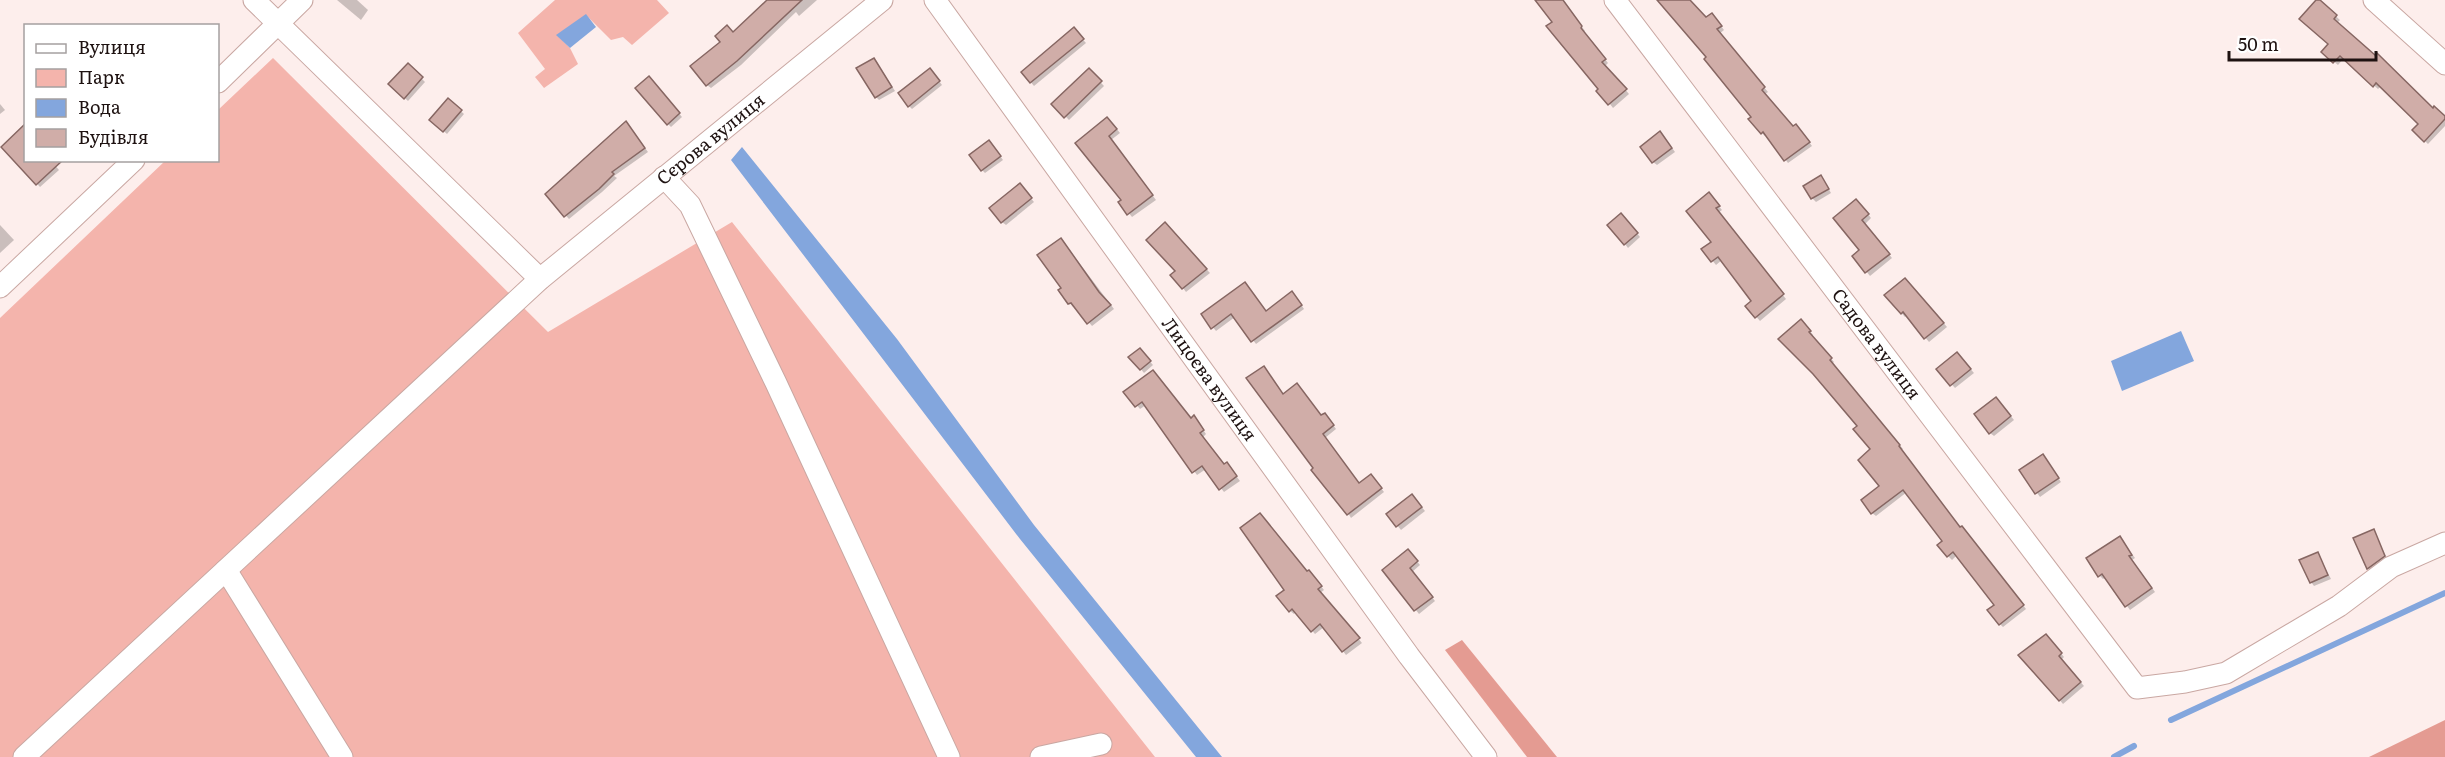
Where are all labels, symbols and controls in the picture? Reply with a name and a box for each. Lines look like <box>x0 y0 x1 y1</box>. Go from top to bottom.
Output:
legend <box>24 24 219 162</box>
scale bar <box>2229 24 2376 62</box>
text: 50 m <box>2238 30 2279 57</box>
text: Вулиця <box>78 33 146 60</box>
text: Парк <box>78 63 125 90</box>
street label: Сєрова вулиця <box>650 86 770 191</box>
text: Вода <box>78 93 121 120</box>
text: Будівля <box>78 123 149 150</box>
street label: Садова вулиця <box>1826 282 1928 405</box>
street label: Лицоєва вулиця <box>1156 311 1264 446</box>

